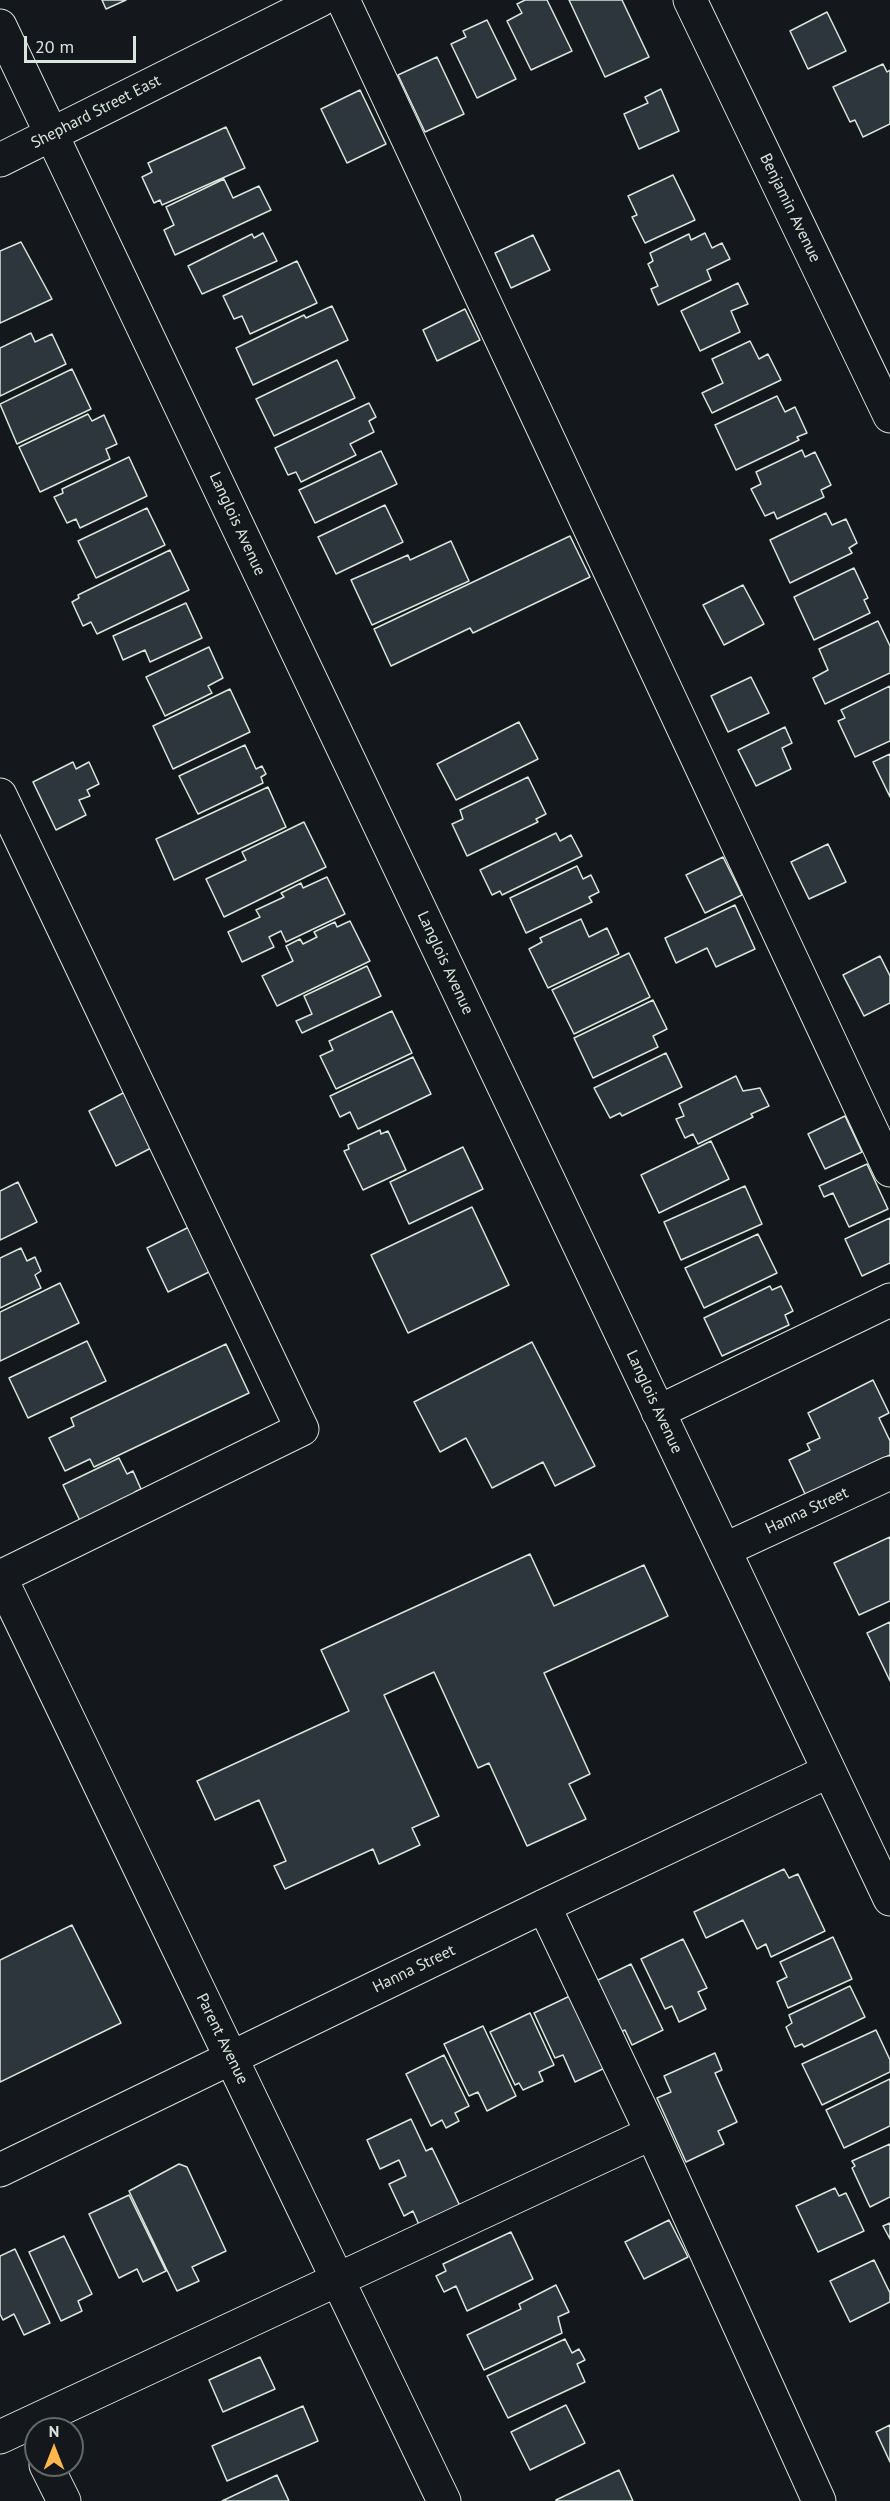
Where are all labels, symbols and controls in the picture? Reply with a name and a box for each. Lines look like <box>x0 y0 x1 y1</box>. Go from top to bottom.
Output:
scale bar <box>27 24 140 62</box>
text: 20 m <box>35 35 74 58</box>
street label: Shephard Street East <box>28 71 164 153</box>
street label: Benjamin Avenue <box>755 150 825 266</box>
street label: Langlois Avenue <box>205 469 269 579</box>
street label: Langlois Avenue <box>413 908 477 1018</box>
street label: Langlois Avenue <box>622 1347 686 1457</box>
street label: Hanna Street <box>762 1483 852 1539</box>
street label: Hanna Street <box>370 1941 458 1997</box>
street label: Parent Avenue <box>192 1991 252 2087</box>
north arrow <box>24 2417 84 2477</box>
text: N <box>49 2421 59 2441</box>

